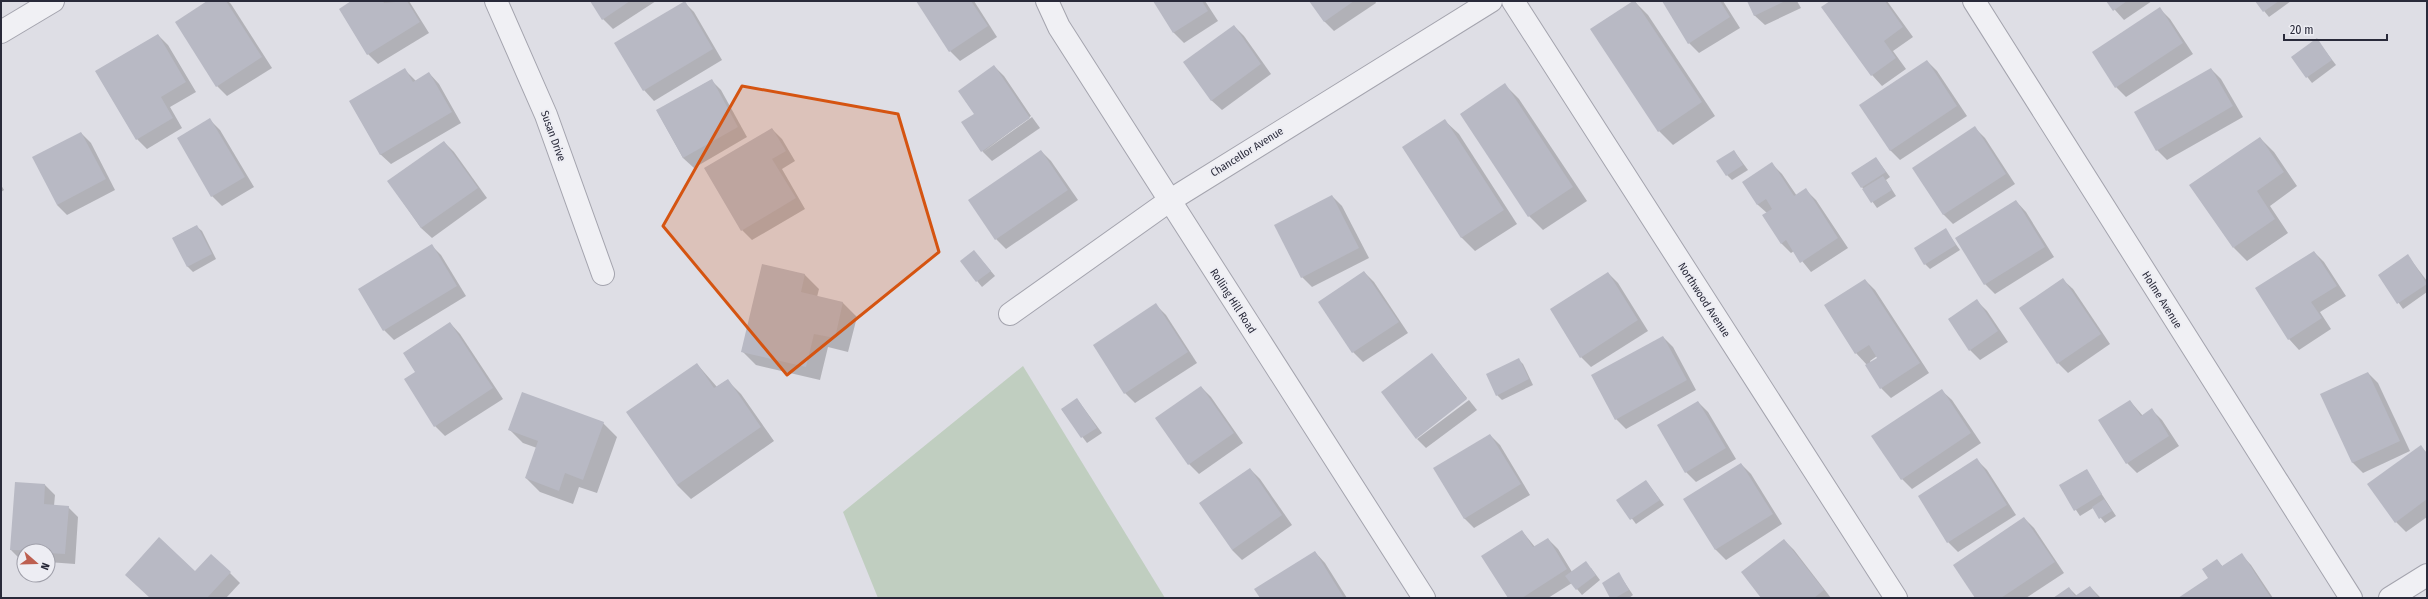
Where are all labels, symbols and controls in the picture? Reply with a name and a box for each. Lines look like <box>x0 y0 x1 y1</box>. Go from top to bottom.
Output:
scale bar <box>2284 16 2387 42</box>
text: 20 m <box>2290 23 2314 37</box>
street label: Susan Drive <box>538 109 568 163</box>
street label: Chancellor Avenue <box>1208 124 1286 180</box>
street label: Northwood Avenue <box>1675 260 1733 340</box>
street label: Rolling Hill Road <box>1207 266 1259 336</box>
street label: Holme Avenue <box>2139 269 2185 331</box>
north arrow <box>16 543 56 583</box>
text: N <box>38 561 52 572</box>

